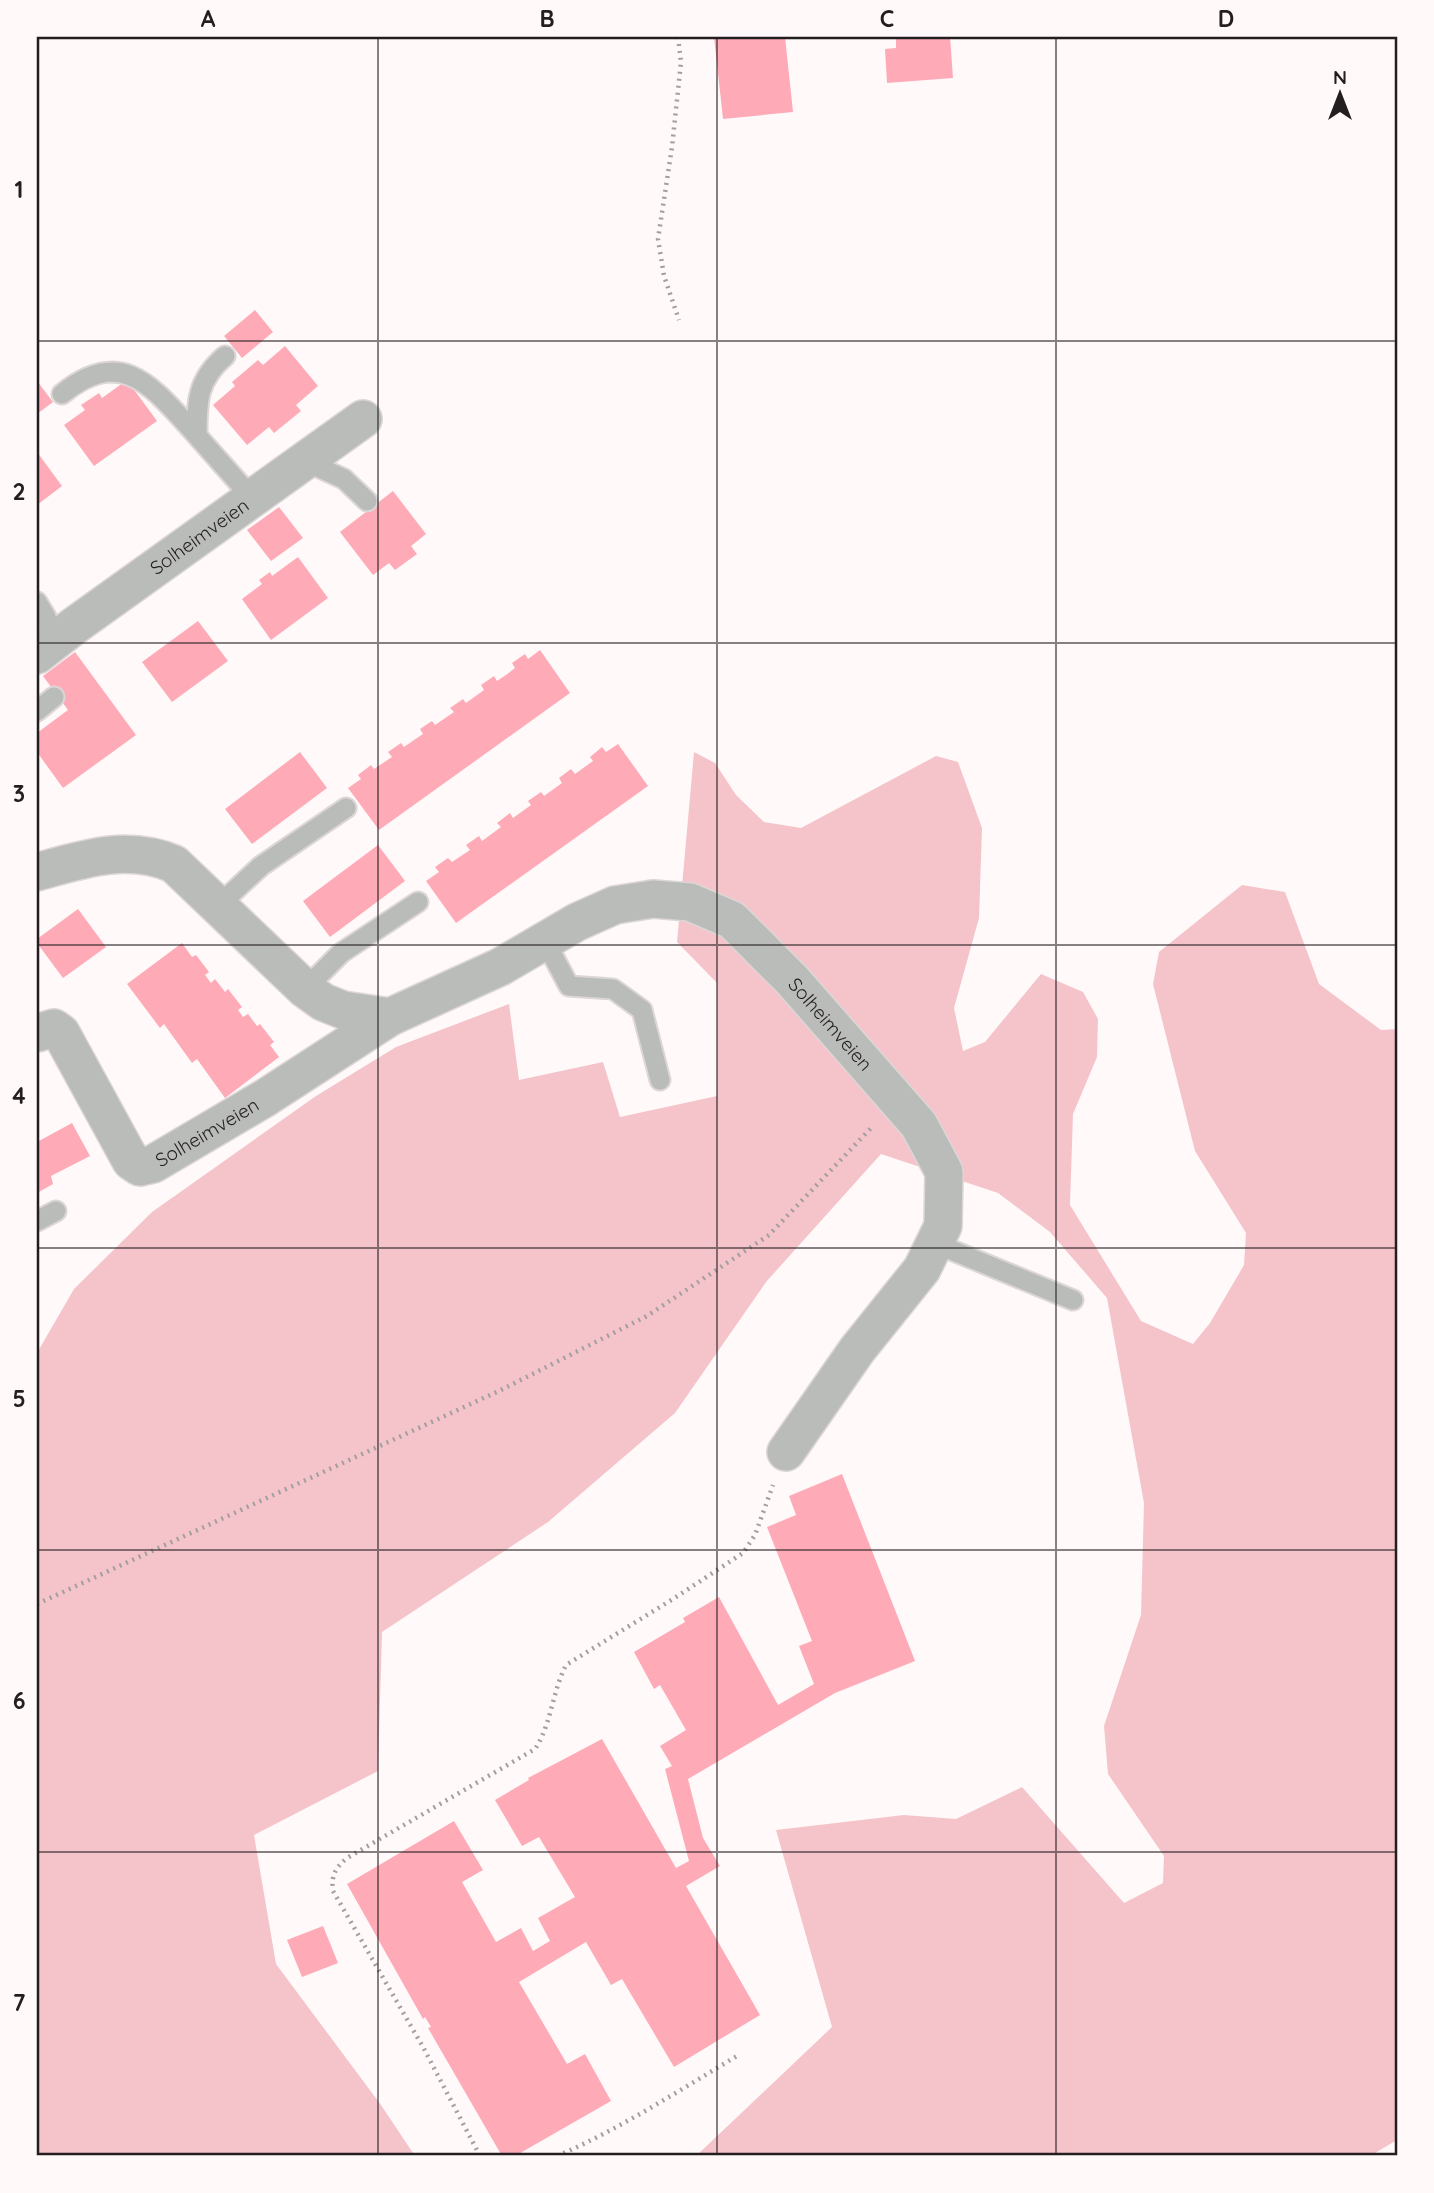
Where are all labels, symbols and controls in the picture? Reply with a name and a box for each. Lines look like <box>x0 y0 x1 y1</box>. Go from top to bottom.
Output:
text: A <box>201 4 216 33</box>
text: B <box>539 4 555 33</box>
text: C <box>880 4 894 33</box>
text: D <box>1218 4 1234 33</box>
north arrow <box>1304 60 1374 130</box>
text: N <box>1333 65 1347 89</box>
text: 1 <box>15 175 23 204</box>
text: 2 <box>12 477 26 506</box>
street label: Solheimveien <box>145 493 253 580</box>
text: 3 <box>13 779 25 808</box>
street label: Solheimveien <box>783 973 878 1076</box>
text: 4 <box>12 1081 26 1110</box>
street label: Solheimveien <box>151 1092 263 1172</box>
text: 5 <box>12 1384 26 1413</box>
text: 6 <box>13 1686 25 1715</box>
text: 7 <box>13 1988 26 2017</box>

